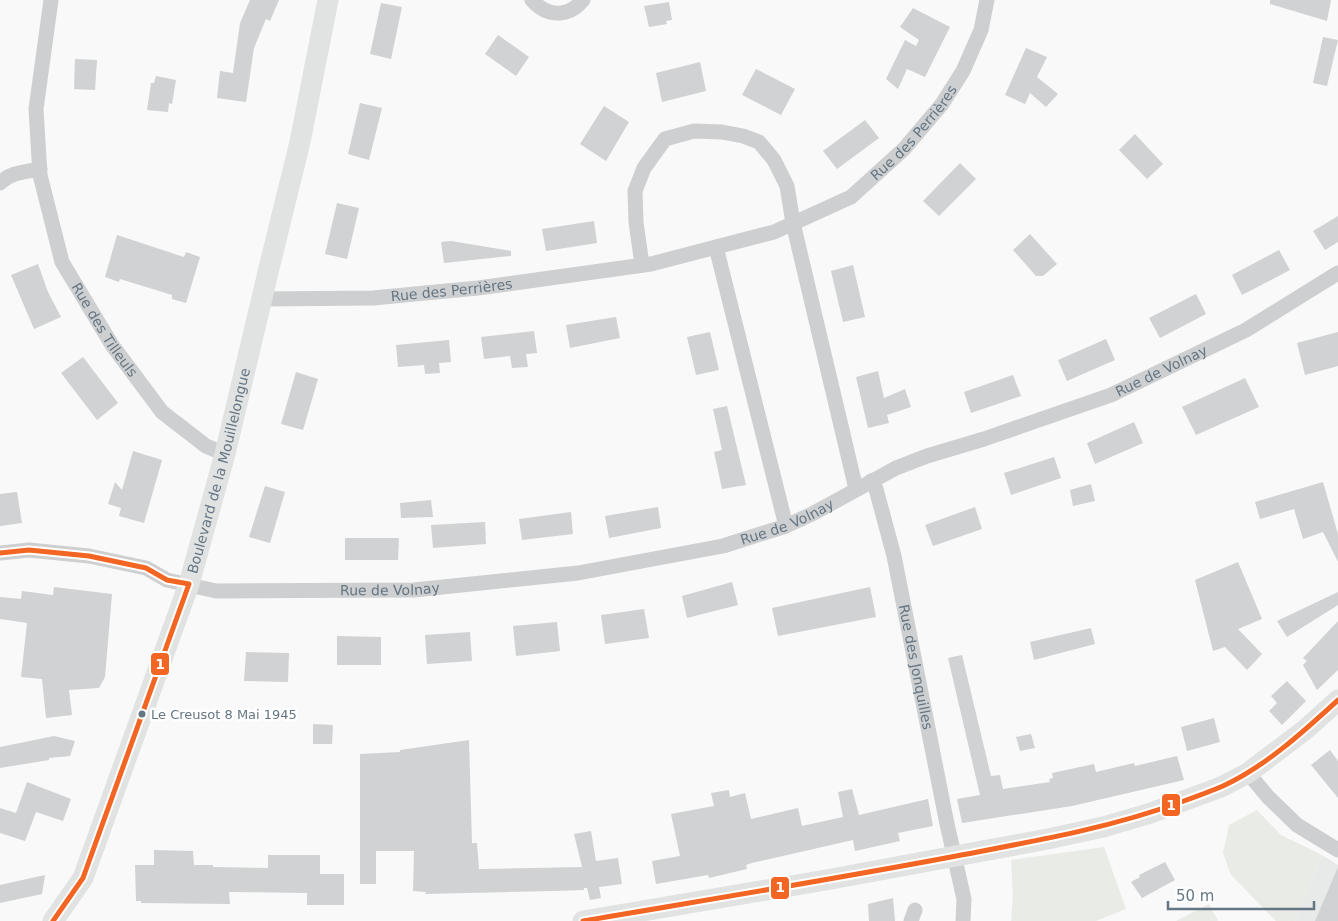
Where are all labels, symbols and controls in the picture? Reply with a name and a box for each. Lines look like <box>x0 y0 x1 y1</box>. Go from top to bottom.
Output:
street label: Rue des Perrières <box>867 82 960 183</box>
street label: Rue des Perrières <box>390 275 513 304</box>
street label: Rue des Tilleuls <box>68 280 141 380</box>
street label: Rue de Volnay <box>1113 342 1210 400</box>
street label: Boulevard de la Mouillelongue <box>184 366 253 575</box>
street label: Rue de Volnay <box>738 496 837 548</box>
street label: Rue de Volnay <box>340 579 440 598</box>
street label: Rue des Jonquilles <box>896 603 936 731</box>
line badge: 1 <box>150 652 170 676</box>
text: 1 <box>155 656 165 672</box>
place label: Le Creusot 8 Mai 1945 <box>151 707 297 722</box>
marker: Le Creusot 8 Mai 1945 <box>137 709 147 719</box>
line badge: 1 <box>1161 793 1181 817</box>
text: 1 <box>1166 797 1176 813</box>
line badge: 1 <box>770 876 790 900</box>
scale bar <box>1168 878 1314 910</box>
text: 1 <box>775 879 785 895</box>
text: 50 m <box>1176 887 1214 905</box>

